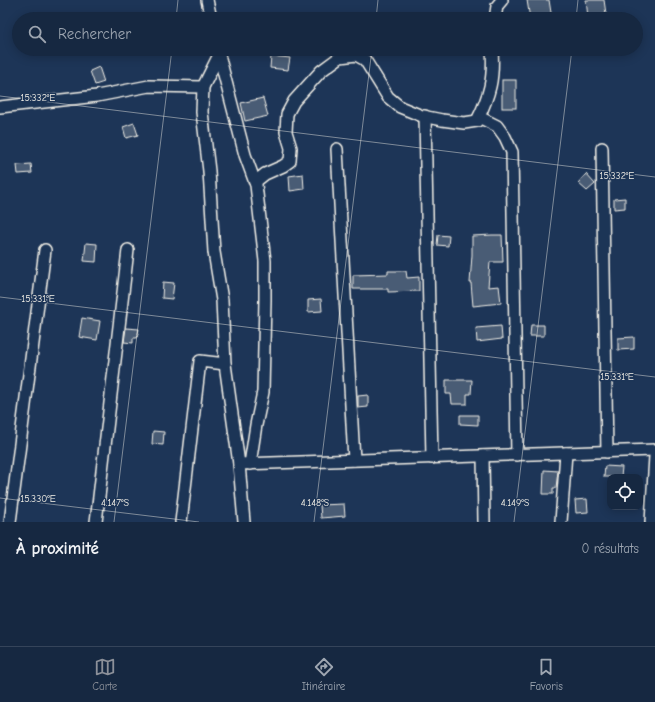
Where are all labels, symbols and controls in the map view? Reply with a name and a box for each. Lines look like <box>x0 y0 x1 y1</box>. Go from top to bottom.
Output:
search box <box>12 12 643 56</box>
icon: search <box>26 23 48 45</box>
text: Rechercher <box>58 25 131 43</box>
text: 15.332°E <box>21 92 55 104</box>
text: 15.332°E <box>600 170 634 182</box>
text: 15.331°E <box>21 293 55 305</box>
text: 15.331°E <box>600 371 634 383</box>
map controls <box>607 474 643 510</box>
button: locate <box>607 474 643 510</box>
text: 15.330°E <box>20 493 56 505</box>
text: 4.147°S <box>101 497 129 509</box>
text: 4.148°S <box>301 497 330 509</box>
text: 4.149°S <box>501 497 530 509</box>
text: À proximité <box>16 539 99 558</box>
text: 0 résultats <box>581 541 639 556</box>
tab: Carte <box>92 656 117 693</box>
tab: Itinéraire <box>302 656 345 693</box>
tab: Favoris <box>530 656 563 693</box>

